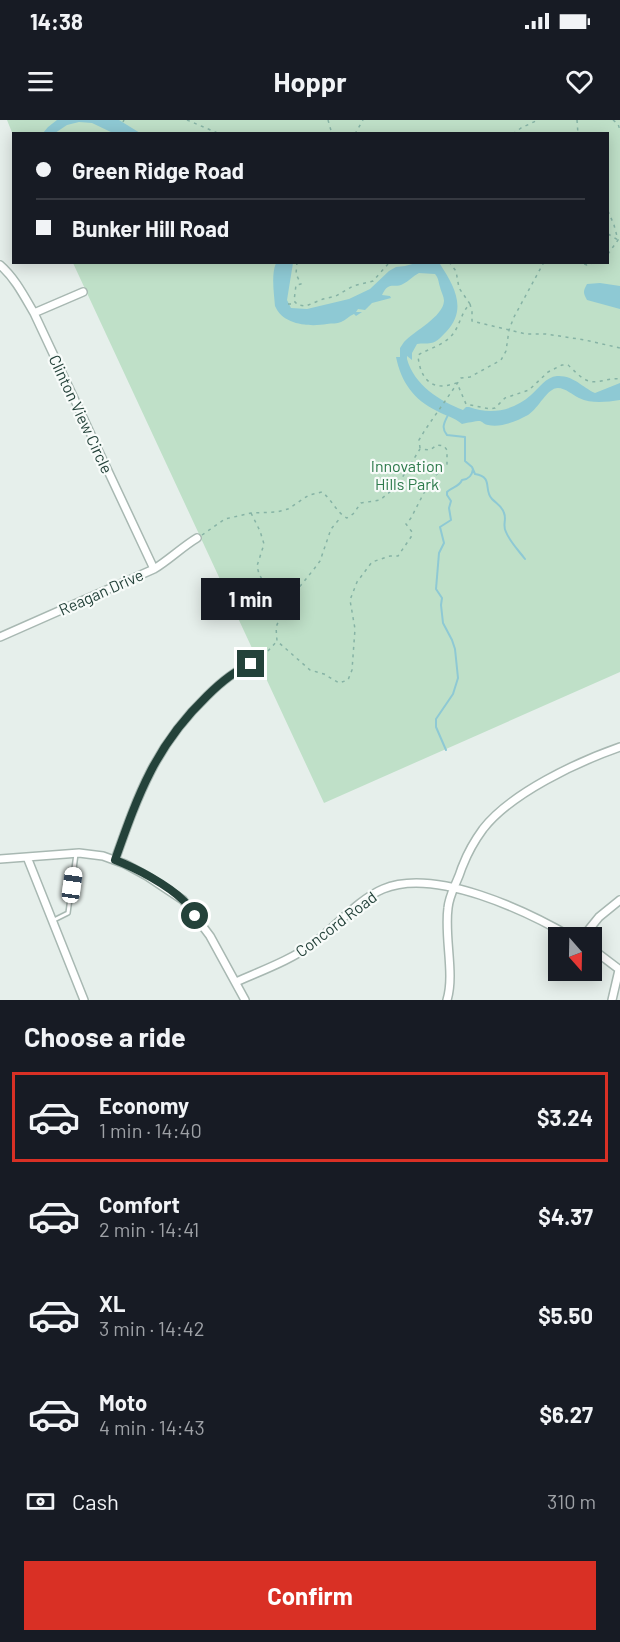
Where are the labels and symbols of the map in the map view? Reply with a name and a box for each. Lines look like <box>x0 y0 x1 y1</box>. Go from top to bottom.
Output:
street label: Clinton View Circle <box>46 351 117 476</box>
park label: Innovation Hills Park <box>371 456 443 493</box>
street label: Reagan Drive <box>56 564 146 619</box>
callout: 1 min <box>202 577 300 619</box>
route end <box>237 650 264 677</box>
car <box>61 866 83 904</box>
street label: Concord Road <box>291 887 380 960</box>
route start <box>181 902 208 929</box>
north arrow <box>548 927 602 981</box>

